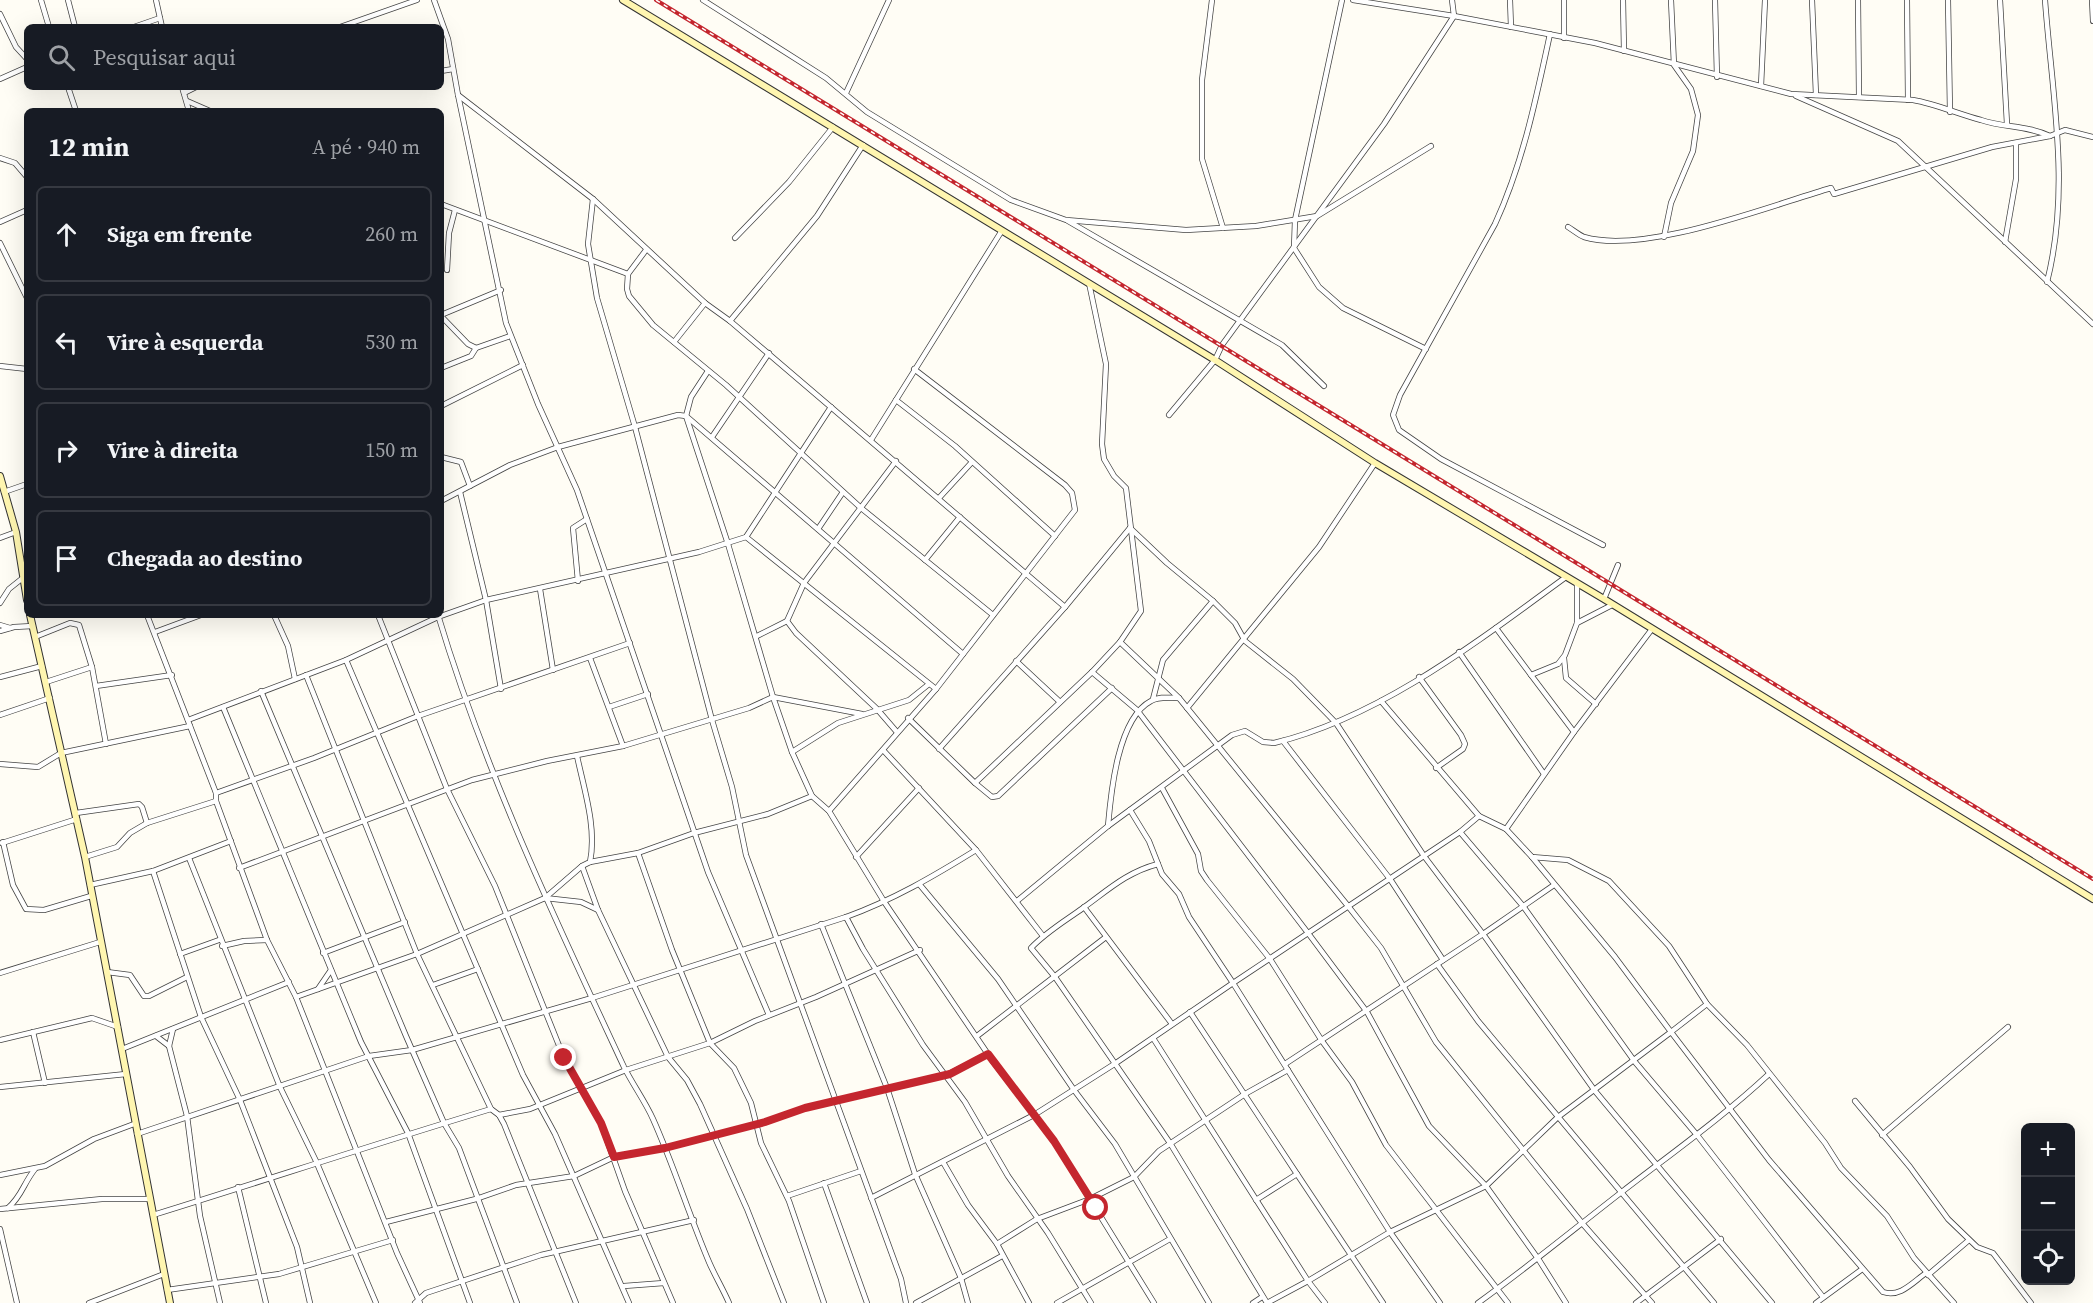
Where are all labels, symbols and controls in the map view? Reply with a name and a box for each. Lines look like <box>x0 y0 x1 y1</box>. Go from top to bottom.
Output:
search box <box>24 24 444 90</box>
icon: search <box>45 41 78 74</box>
text: Pesquisar aqui <box>93 42 236 72</box>
text: 12 min <box>48 129 130 165</box>
text: A pé · 940 m <box>312 133 420 161</box>
icon: ahead <box>50 218 83 251</box>
text: Siga em frente <box>107 219 252 249</box>
text: 260 m <box>365 220 418 248</box>
icon: left <box>50 326 83 359</box>
text: Vire à esquerda <box>107 327 263 357</box>
text: 530 m <box>365 328 418 356</box>
icon: right <box>50 434 83 467</box>
text: Vire à direita <box>107 435 238 465</box>
text: 150 m <box>365 436 418 464</box>
icon: arrive <box>50 542 83 575</box>
text: Chegada ao destino <box>107 543 302 573</box>
route end <box>550 1044 576 1070</box>
map controls <box>2021 1123 2075 1285</box>
button: + <box>2021 1123 2075 1177</box>
button: − <box>2021 1177 2075 1231</box>
route start <box>1082 1194 1108 1220</box>
button: locate <box>2021 1231 2075 1285</box>

